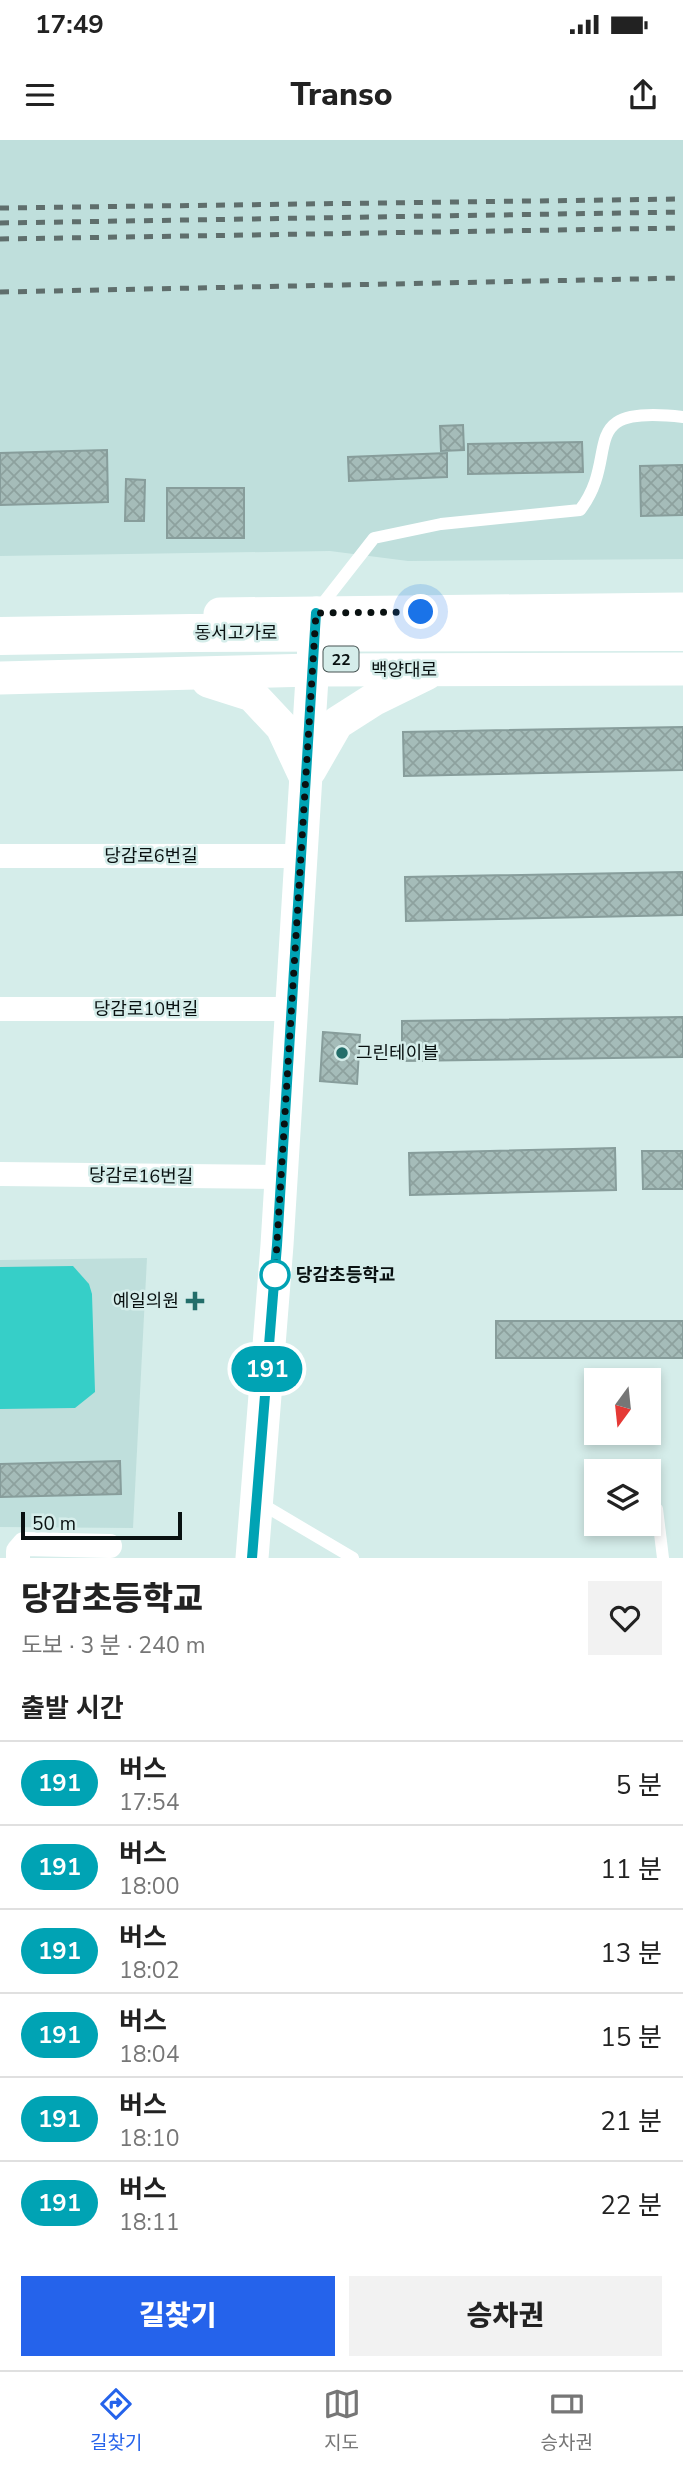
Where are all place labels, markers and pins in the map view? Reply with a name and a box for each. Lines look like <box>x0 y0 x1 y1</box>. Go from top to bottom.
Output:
place label: 그린테이블 <box>356 1041 439 1065</box>
marker: 그린테이블 <box>334 1045 350 1061</box>
marker: 당감초등학교 <box>260 1260 290 1290</box>
place label: 당감초등학교 <box>296 1263 395 1287</box>
place label: 예일의원 <box>113 1289 179 1313</box>
marker: 예일의원 <box>185 1291 205 1311</box>

